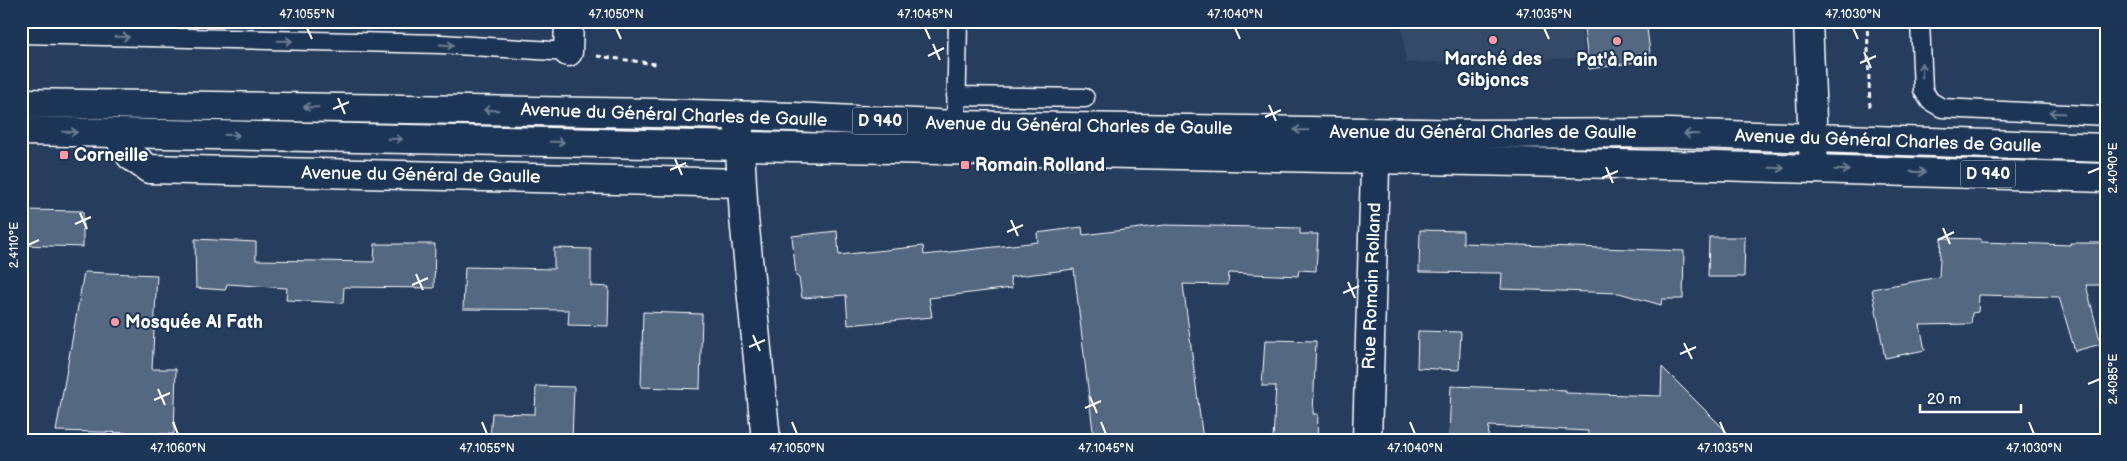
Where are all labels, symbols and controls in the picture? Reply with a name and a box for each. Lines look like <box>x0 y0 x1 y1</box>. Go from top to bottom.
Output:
text: 47.1055°N <box>279 7 335 22</box>
text: 47.1050°N <box>588 7 644 22</box>
text: 47.1045°N <box>897 7 953 22</box>
text: 47.1040°N <box>1207 7 1263 22</box>
text: 47.1035°N <box>1516 7 1572 22</box>
text: 47.1030°N <box>1825 7 1881 22</box>
one-way arrow <box>114 32 130 41</box>
marker: Marché des Gibjoncs <box>1487 34 1499 46</box>
marker: Pat'à Pain <box>1611 35 1623 47</box>
one-way arrow <box>277 36 293 45</box>
one-way arrow <box>439 40 455 50</box>
place label: Marché des Gibjoncs <box>1444 49 1542 91</box>
place label: Pat'à Pain <box>1576 50 1658 71</box>
one-way arrow <box>1917 62 1926 78</box>
street label: Avenue du Général Charles de Gaulle <box>520 99 828 131</box>
one-way arrow <box>303 102 320 112</box>
one-way arrow <box>483 105 500 115</box>
road number: D 940 <box>852 108 908 134</box>
one-way arrow <box>2049 109 2065 118</box>
street label: Avenue du Général Charles de Gaulle <box>925 113 1233 139</box>
street label: Avenue du Général Charles de Gaulle <box>1330 122 1637 143</box>
one-way arrow <box>1293 125 1310 135</box>
street label: Avenue du Général Charles de Gaulle <box>1734 125 2042 157</box>
one-way arrow <box>62 128 78 137</box>
one-way arrow <box>1683 129 1699 138</box>
one-way arrow <box>224 131 240 140</box>
one-way arrow <box>387 134 403 143</box>
one-way arrow <box>549 137 565 147</box>
text: 2.4090°E <box>2106 142 2121 194</box>
place label: Corneille <box>74 145 148 166</box>
marker: Corneille <box>58 149 70 161</box>
place label: Romain Rolland <box>975 155 1105 176</box>
marker: Romain Rolland <box>959 159 971 171</box>
road number: D 940 <box>1960 160 2016 188</box>
street label: Avenue du Général de Gaulle <box>301 162 541 188</box>
one-way arrow <box>1768 163 1784 173</box>
one-way arrow <box>1834 165 1850 174</box>
one-way arrow <box>1910 167 1926 177</box>
street label: Rue Romain Rolland <box>1359 202 1385 370</box>
text: 2.4110°E <box>7 222 22 268</box>
place label: Mosquée Al Fath <box>125 312 263 333</box>
marker: Mosquée Al Fath <box>109 316 121 328</box>
text: 2.4085°E <box>2106 353 2121 404</box>
scale bar <box>1920 381 2021 413</box>
text: 20 m <box>1927 390 1961 409</box>
text: 47.1060°N <box>150 441 206 456</box>
text: 47.1055°N <box>459 441 515 456</box>
text: 47.1050°N <box>769 441 825 456</box>
text: 47.1045°N <box>1078 441 1134 456</box>
text: 47.1040°N <box>1387 441 1443 456</box>
text: 47.1035°N <box>1697 441 1753 456</box>
text: 47.1030°N <box>2006 441 2062 456</box>

